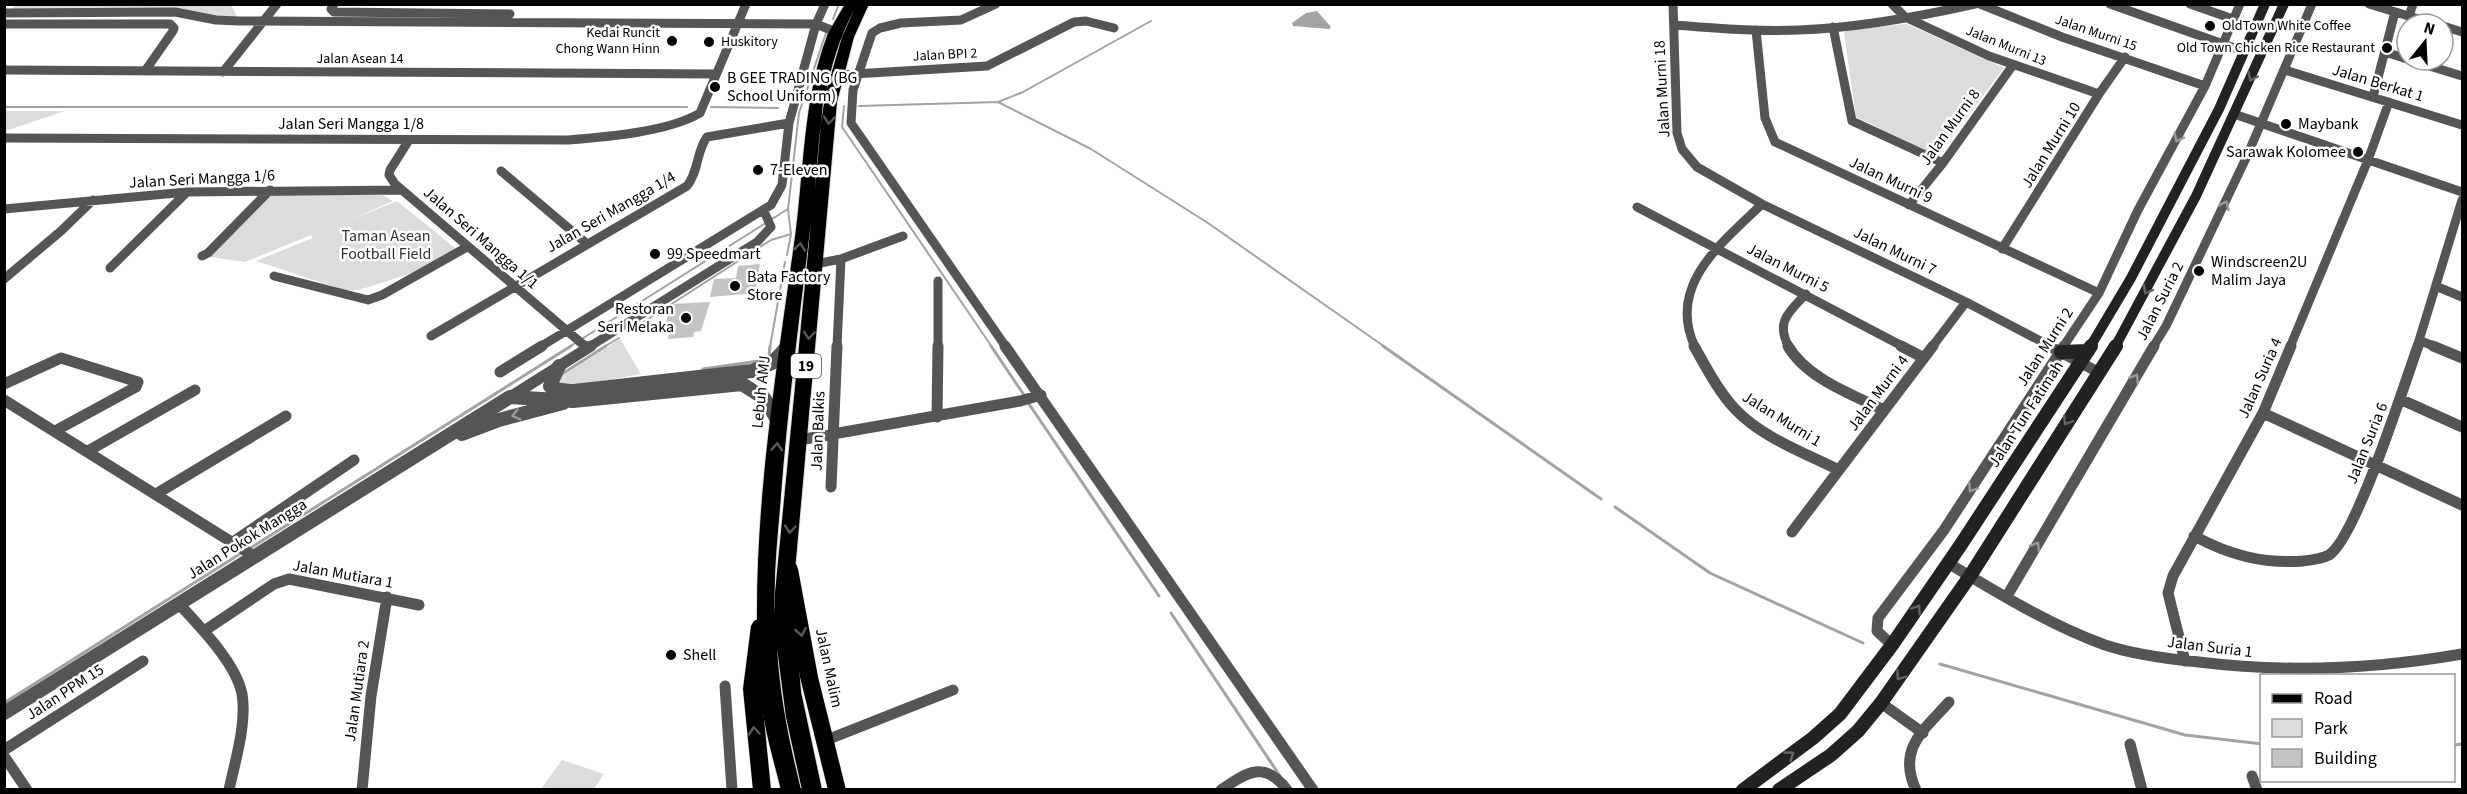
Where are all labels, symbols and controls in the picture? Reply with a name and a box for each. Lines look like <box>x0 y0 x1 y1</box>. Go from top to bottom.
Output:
street label: Jalan Murni 15 <box>2052 10 2140 56</box>
north arrow <box>2395 12 2455 72</box>
place label: OldTown White Coffee <box>2222 16 2351 36</box>
text: N <box>2421 17 2438 41</box>
marker: OldTown White Coffee <box>2203 19 2217 33</box>
street label: Jalan Murni 13 <box>1963 21 2049 71</box>
place label: Kedai Runcit Chong Wann Hinn <box>555 23 660 59</box>
place label: Huskitory <box>721 32 778 52</box>
marker: Kedai Runcit Chong Wann Hinn <box>665 34 679 48</box>
marker: Huskitory <box>702 35 716 49</box>
place label: Old Town Chicken Rice Restaurant <box>2177 38 2375 58</box>
street label: Jalan Murni 18 <box>1648 40 1676 138</box>
marker: Old Town Chicken Rice Restaurant <box>2380 41 2394 55</box>
street label: Jalan BPI 2 <box>912 43 978 67</box>
street label: Jalan Asean 14 <box>317 49 403 69</box>
street label: Jalan Berkat 1 <box>2329 59 2427 107</box>
place label: B GEE TRADING (BG School Uniform) <box>727 67 857 107</box>
one-way arrow <box>2247 71 2259 82</box>
marker: B GEE TRADING (BG School Uniform) <box>708 80 722 94</box>
street label: Jalan Murni 8 <box>1915 84 1985 170</box>
street label: Jalan Murni 10 <box>2016 98 2086 192</box>
street label: Jalan Seri Mangga 1/8 <box>278 113 424 135</box>
place label: Maybank <box>2298 113 2359 135</box>
one-way arrow <box>823 115 836 124</box>
marker: Maybank <box>2279 117 2293 131</box>
one-way arrow <box>2174 131 2185 142</box>
place label: Sarawak Kolomee <box>2226 141 2346 163</box>
marker: Sarawak Kolomee <box>2351 145 2365 159</box>
street label: Jalan Murni 9 <box>1846 151 1936 209</box>
place label: 7-Eleven <box>770 159 828 181</box>
marker: 7-Eleven <box>751 163 765 177</box>
street label: Jalan Seri Mangga 1/6 <box>128 164 276 194</box>
street label: Jalan Seri Mangga 1/4 <box>542 166 680 258</box>
street label: Jalan Seri Mangga 1/1 <box>419 182 543 294</box>
one-way arrow <box>2217 200 2229 211</box>
street label: Jalan Murni 7 <box>1850 221 1940 281</box>
park label: Taman Asean Football Field <box>341 225 431 265</box>
street label: Jalan Murni 5 <box>1743 238 1833 298</box>
one-way arrow <box>793 242 806 251</box>
place label: 99 Speedmart <box>667 243 761 265</box>
marker: 99 Speedmart <box>648 247 662 261</box>
place label: Windscreen2U Malim Jaya <box>2211 251 2307 291</box>
street label: Jalan Suria 2 <box>2131 258 2189 344</box>
marker: Windscreen2U Malim Jaya <box>2192 264 2206 278</box>
place label: Bata Factory Store <box>747 266 831 306</box>
marker: Bata Factory Store <box>728 279 742 293</box>
one-way arrow <box>2142 283 2154 294</box>
place label: Restoran Seri Melaka <box>597 298 674 338</box>
street label: Jalan Murni 2 <box>2011 303 2079 391</box>
marker: Restoran Seri Melaka <box>679 311 693 325</box>
one-way arrow <box>803 330 816 339</box>
street label: Jalan Suria 4 <box>2233 334 2288 422</box>
street label: Jalan Murni 4 <box>1842 351 1914 435</box>
road number: 19 <box>791 354 821 378</box>
street label: Lebuh AMJ <box>746 355 776 429</box>
street label: Jalan Tun Fatimah <box>1983 356 2069 472</box>
one-way arrow <box>2127 373 2138 384</box>
street label: Jalan Murni 1 <box>1738 386 1826 452</box>
street label: Jalan Balkis <box>806 390 830 471</box>
street label: Jalan Suria 6 <box>2341 399 2393 487</box>
one-way arrow <box>511 408 522 420</box>
one-way arrow <box>2062 415 2074 425</box>
one-way arrow <box>770 442 783 451</box>
one-way arrow <box>1968 482 1979 493</box>
street label: Jalan Pokok Mangga <box>183 493 311 585</box>
one-way arrow <box>784 525 797 534</box>
one-way arrow <box>2029 542 2041 552</box>
street label: Jalan Mutiara 1 <box>291 554 395 594</box>
one-way arrow <box>1910 605 1921 616</box>
street label: Jalan Malim <box>810 626 848 710</box>
one-way arrow <box>794 627 807 637</box>
street label: Jalan Suria 1 <box>2166 631 2254 663</box>
street label: Jalan Mutiara 2 <box>339 639 375 743</box>
place label: Shell <box>683 644 716 666</box>
marker: Shell <box>664 648 678 662</box>
street label: Jalan PPM 15 <box>22 659 108 725</box>
one-way arrow <box>1896 669 1907 680</box>
legend <box>2260 674 2455 782</box>
text: Road <box>2314 686 2353 711</box>
text: Park <box>2314 716 2348 741</box>
one-way arrow <box>748 727 761 736</box>
text: Building <box>2314 746 2377 771</box>
one-way arrow <box>1783 751 1794 762</box>

